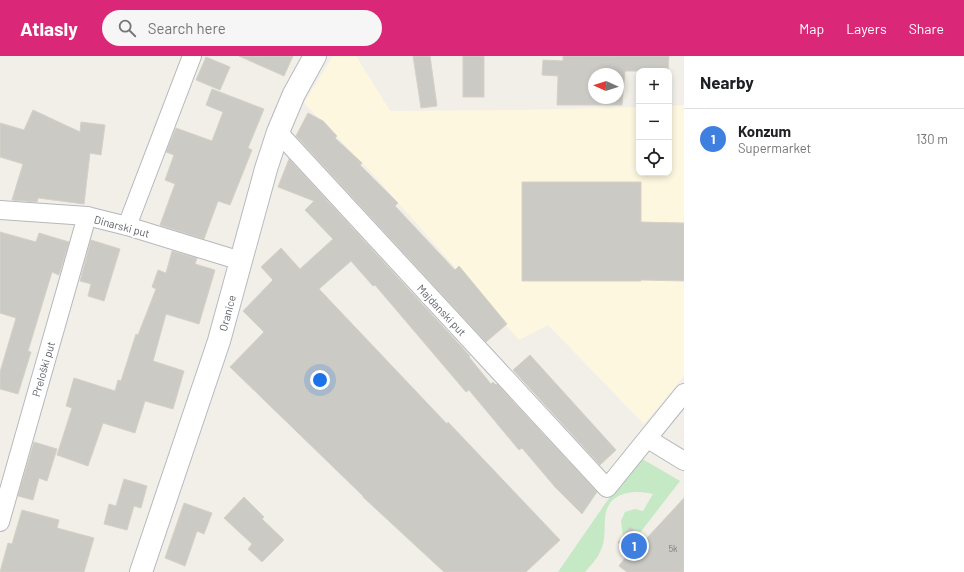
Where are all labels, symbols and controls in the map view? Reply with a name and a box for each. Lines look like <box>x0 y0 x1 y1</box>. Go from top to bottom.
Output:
search box <box>102 10 382 46</box>
text: Atlasly <box>20 17 78 40</box>
icon: search <box>116 17 138 39</box>
text: Search here <box>148 19 226 37</box>
text: Map <box>799 20 824 37</box>
text: Layers <box>846 20 887 37</box>
text: Share <box>909 20 944 37</box>
north arrow <box>588 68 624 104</box>
map controls <box>636 68 672 176</box>
button: + <box>636 68 672 104</box>
text: Nearby <box>700 72 754 92</box>
button: − <box>636 104 672 140</box>
text: Konzum <box>738 122 791 140</box>
text: 1 <box>711 131 715 147</box>
text: 130 m <box>916 131 948 147</box>
button: locate <box>636 140 672 176</box>
text: Supermarket <box>738 140 811 156</box>
street label: Dinarski put <box>93 212 151 240</box>
street label: Majdanski put <box>415 282 469 338</box>
street label: Oranice <box>216 293 238 332</box>
street label: Preloški put <box>29 340 57 398</box>
your location <box>310 370 330 390</box>
pin: 1 <box>621 531 647 561</box>
house number: 5k <box>668 543 678 554</box>

